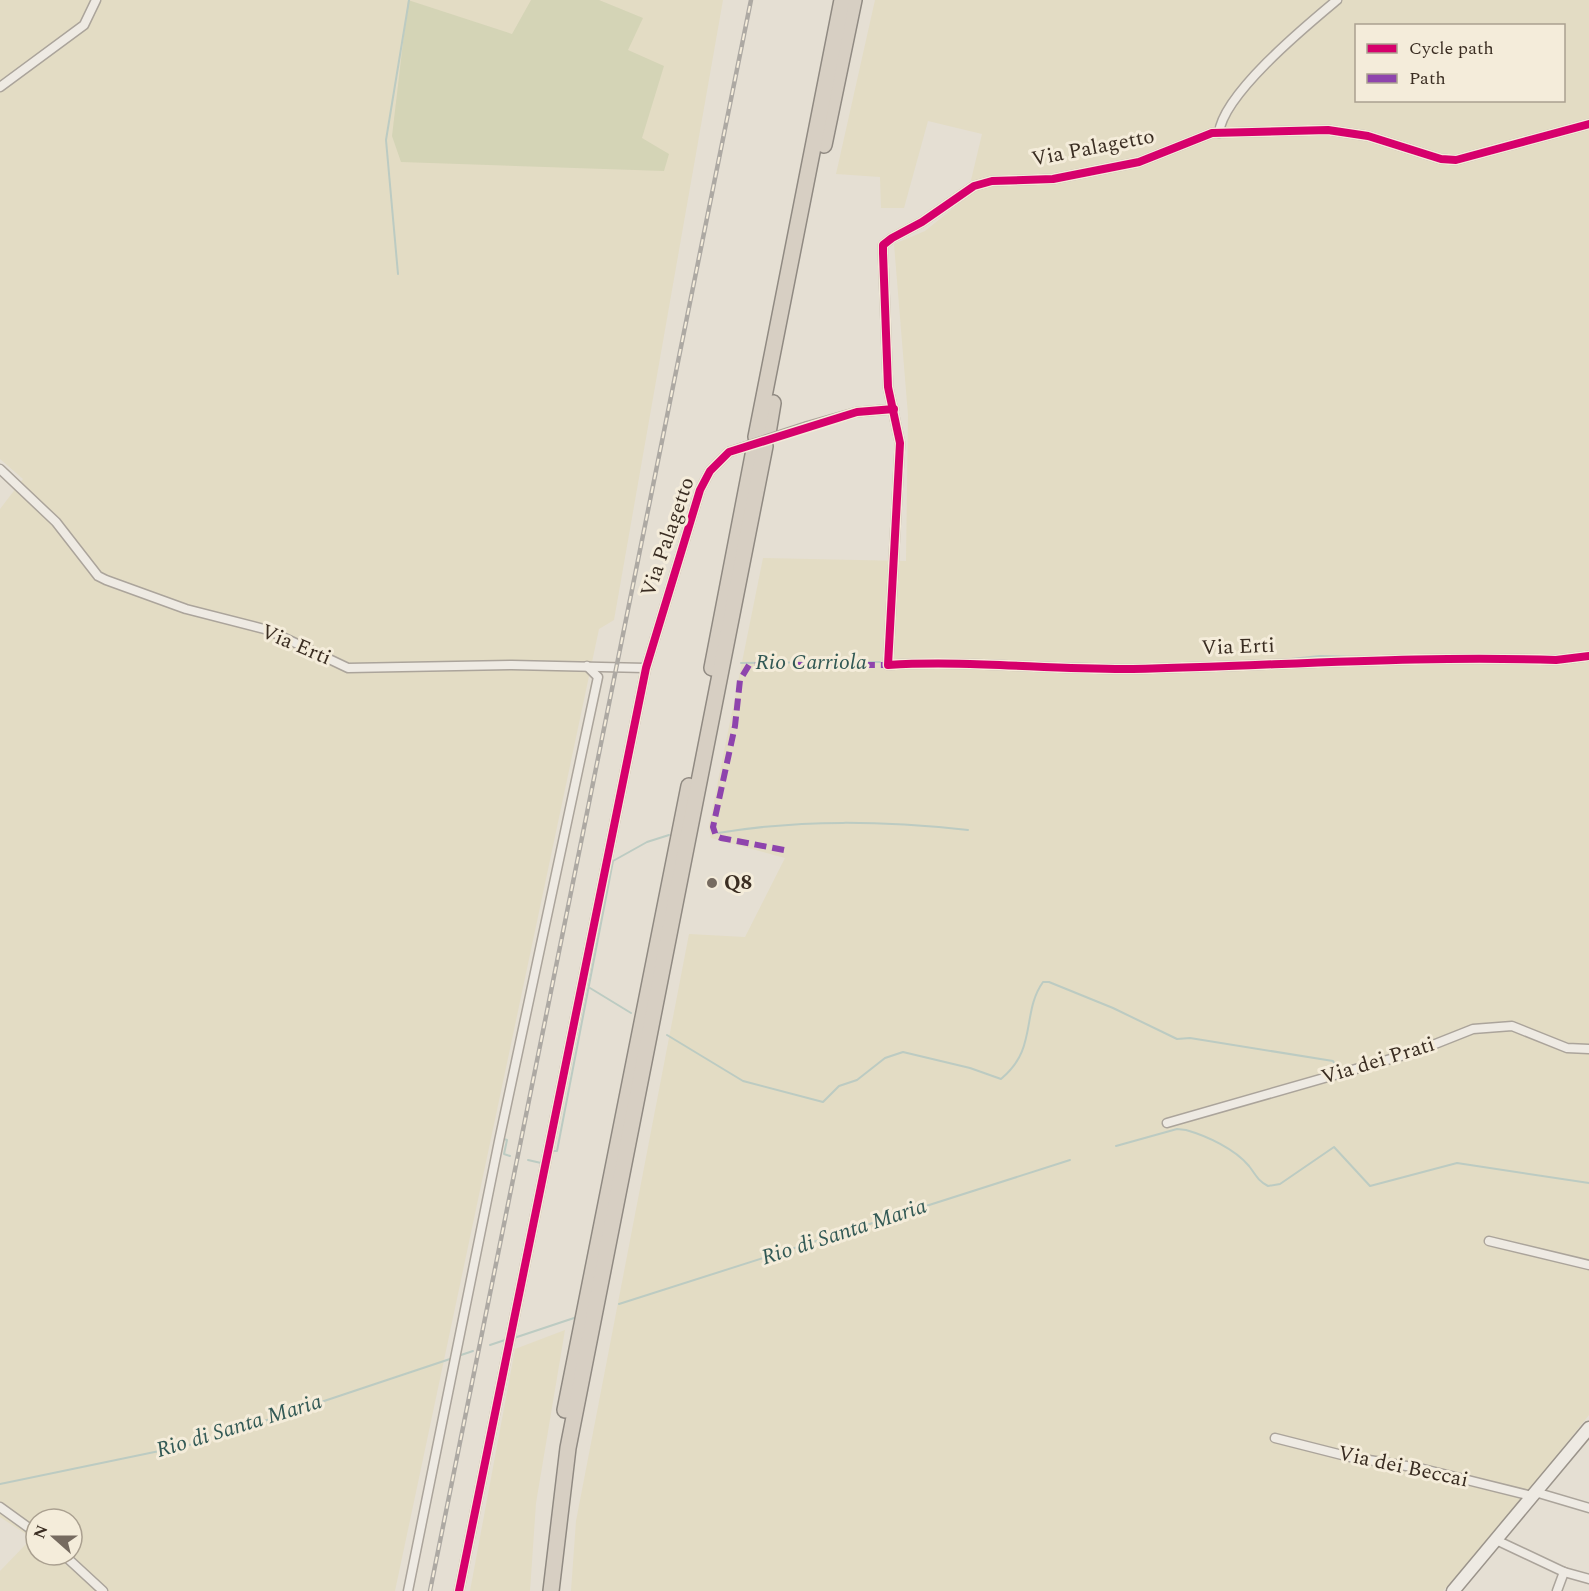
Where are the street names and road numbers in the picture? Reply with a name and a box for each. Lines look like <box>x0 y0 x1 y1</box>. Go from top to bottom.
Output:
street label: Via Palagetto <box>1029 120 1157 176</box>
street label: Via Palagetto <box>633 473 703 601</box>
street label: Via Erti <box>256 616 336 674</box>
street label: Via Erti <box>1201 630 1275 664</box>
street label: Via dei Prati <box>1317 1029 1439 1093</box>
street label: Via dei Beccai <box>1335 1438 1471 1496</box>

